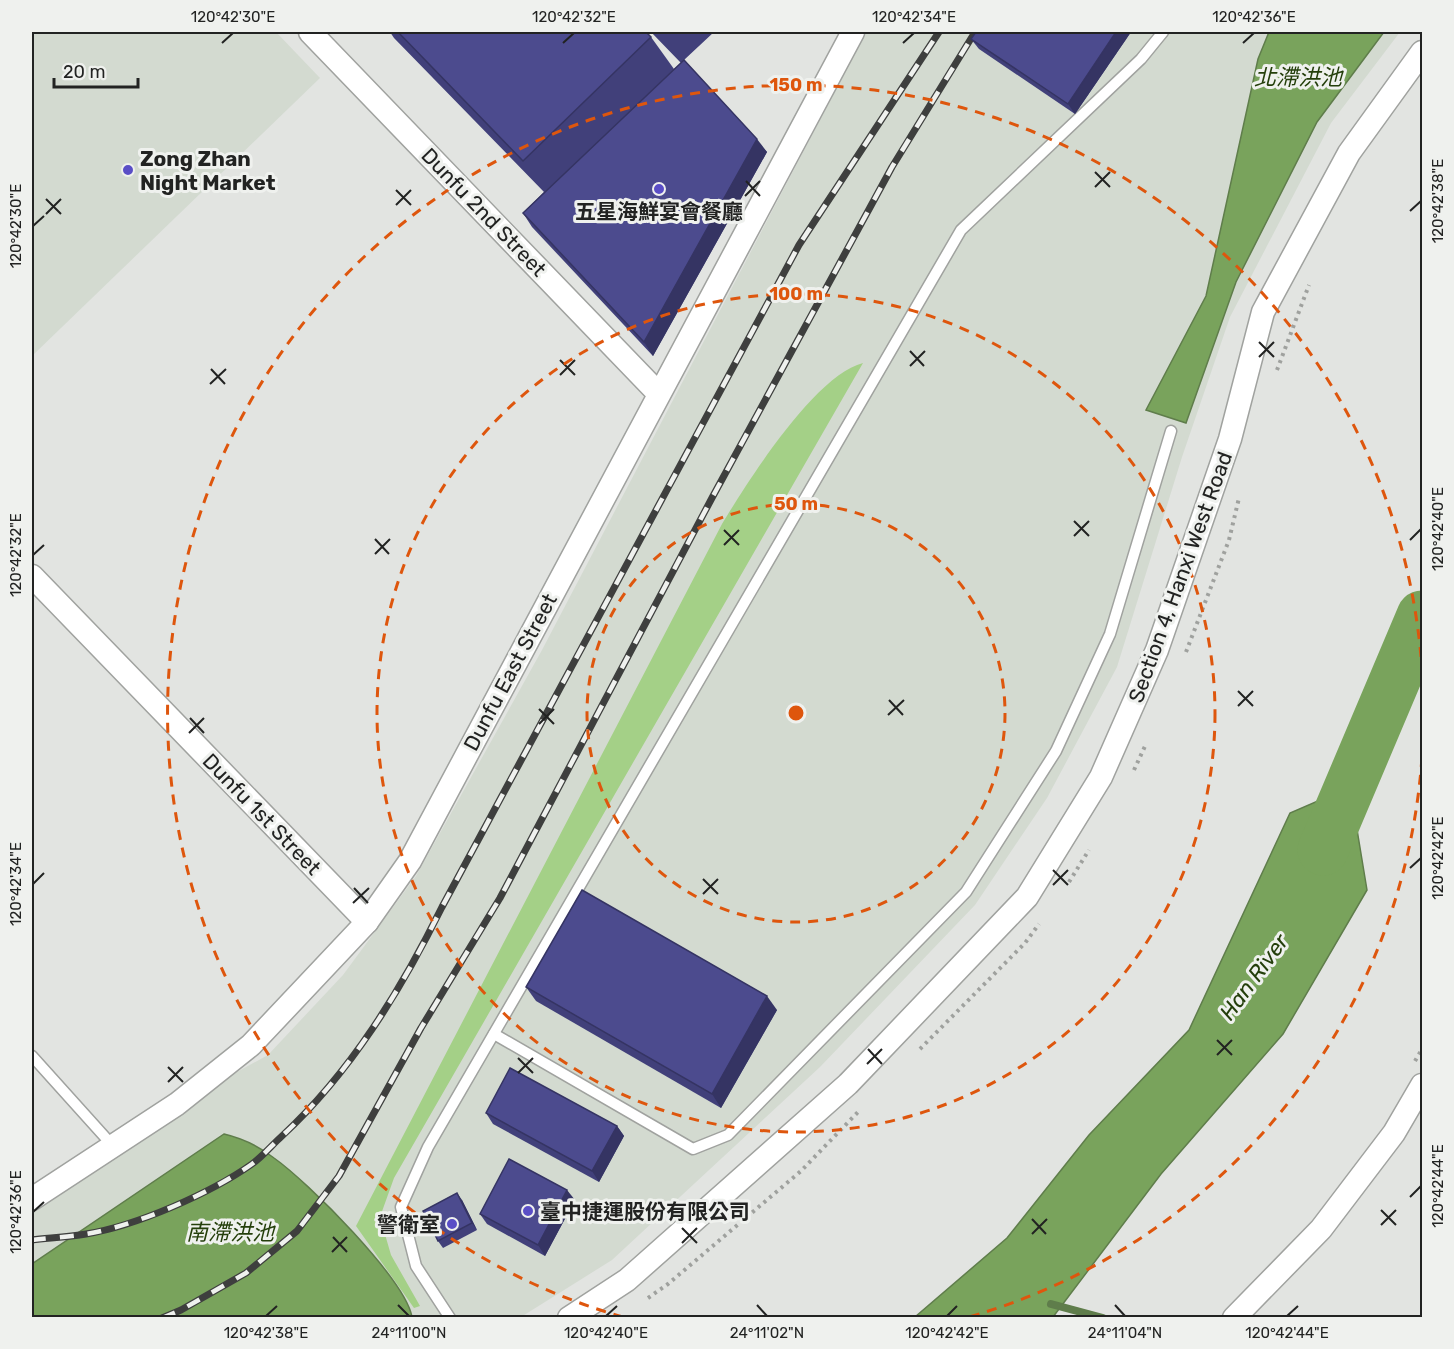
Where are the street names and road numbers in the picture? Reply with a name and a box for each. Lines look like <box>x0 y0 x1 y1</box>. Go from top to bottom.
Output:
street label: Dunfu 2nd Street <box>416 143 552 281</box>
street label: Section 4, Hanxi West Road <box>1123 448 1237 706</box>
street label: Dunfu East Street <box>458 589 562 755</box>
street label: Dunfu 1st Street <box>198 748 326 880</box>

